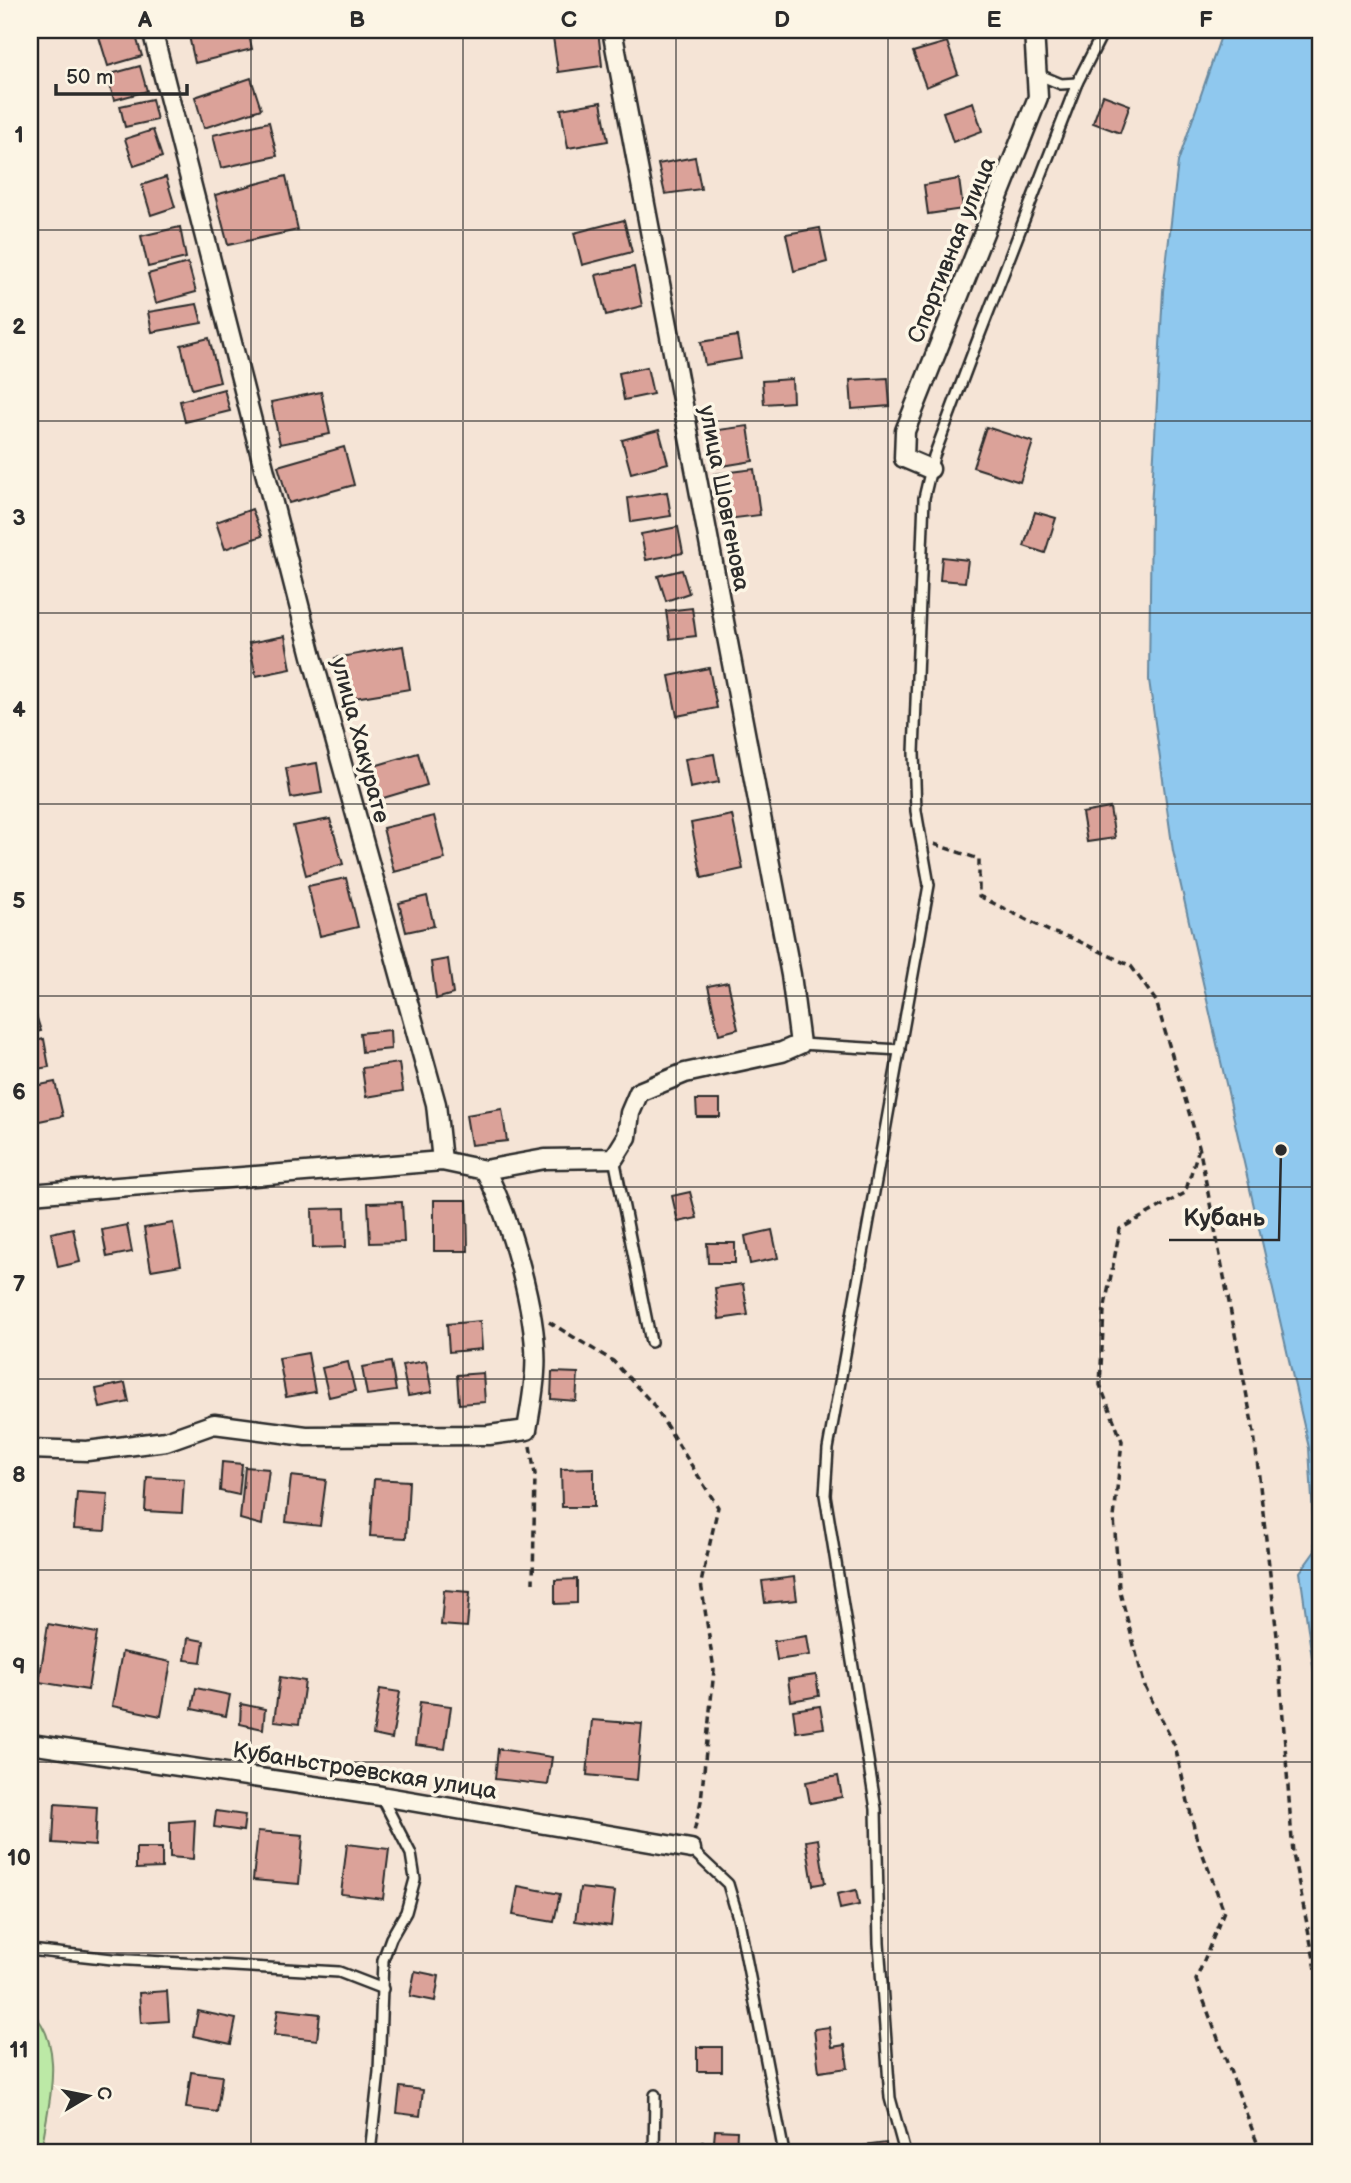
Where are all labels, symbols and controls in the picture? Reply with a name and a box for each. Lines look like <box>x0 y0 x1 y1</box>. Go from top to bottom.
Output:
text: A <box>137 6 153 34</box>
text: B <box>349 6 365 34</box>
text: C <box>561 6 577 34</box>
text: D <box>774 6 790 34</box>
text: E <box>987 6 1002 34</box>
text: F <box>1199 6 1213 34</box>
scale bar <box>56 52 187 96</box>
text: 50 m <box>66 65 113 90</box>
text: 1 <box>14 121 24 149</box>
street label: Спортивная улица <box>902 153 1002 348</box>
text: 2 <box>12 313 26 341</box>
street label: улица Шовгенова <box>692 403 756 594</box>
text: 3 <box>12 504 26 532</box>
street label: улица Хакурате <box>324 654 396 826</box>
text: 4 <box>12 696 26 724</box>
text: 5 <box>12 887 26 915</box>
text: 6 <box>12 1078 26 1106</box>
callout: Кубань <box>1169 1195 1279 1240</box>
text: Кубань <box>1183 1204 1266 1233</box>
text: 7 <box>13 1270 26 1298</box>
text: 8 <box>12 1461 26 1489</box>
text: 9 <box>12 1653 26 1681</box>
street label: Кубаньстроевская улица <box>231 1736 499 1806</box>
text: 10 <box>7 1844 31 1872</box>
text: 11 <box>9 2036 29 2064</box>
north arrow <box>52 2060 122 2130</box>
text: С <box>91 2085 116 2102</box>

